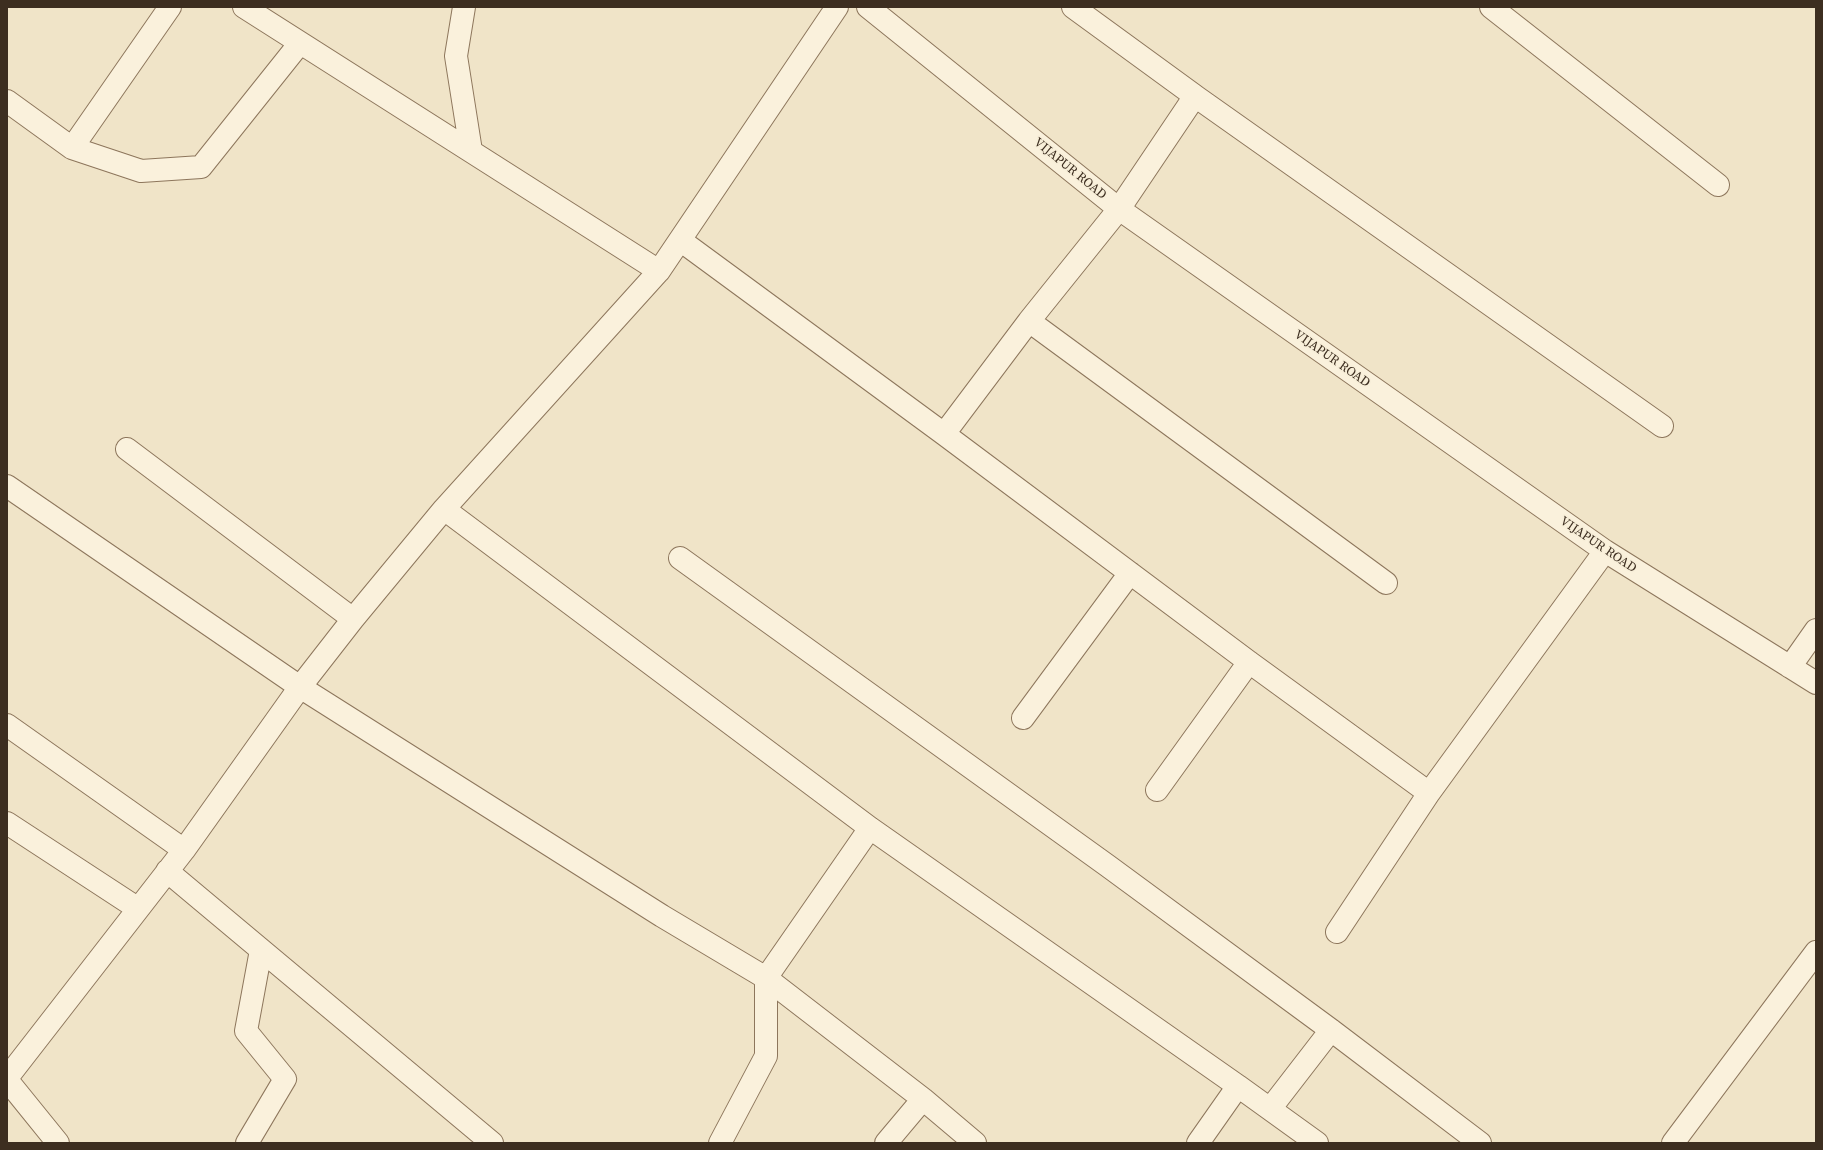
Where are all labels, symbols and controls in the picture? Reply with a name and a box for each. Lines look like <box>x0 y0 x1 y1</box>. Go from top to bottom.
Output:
street label: VIJAPUR ROAD <box>1030 135 1110 203</box>
street label: VIJAPUR ROAD <box>1291 327 1373 391</box>
street label: VIJAPUR ROAD <box>1557 514 1639 576</box>

